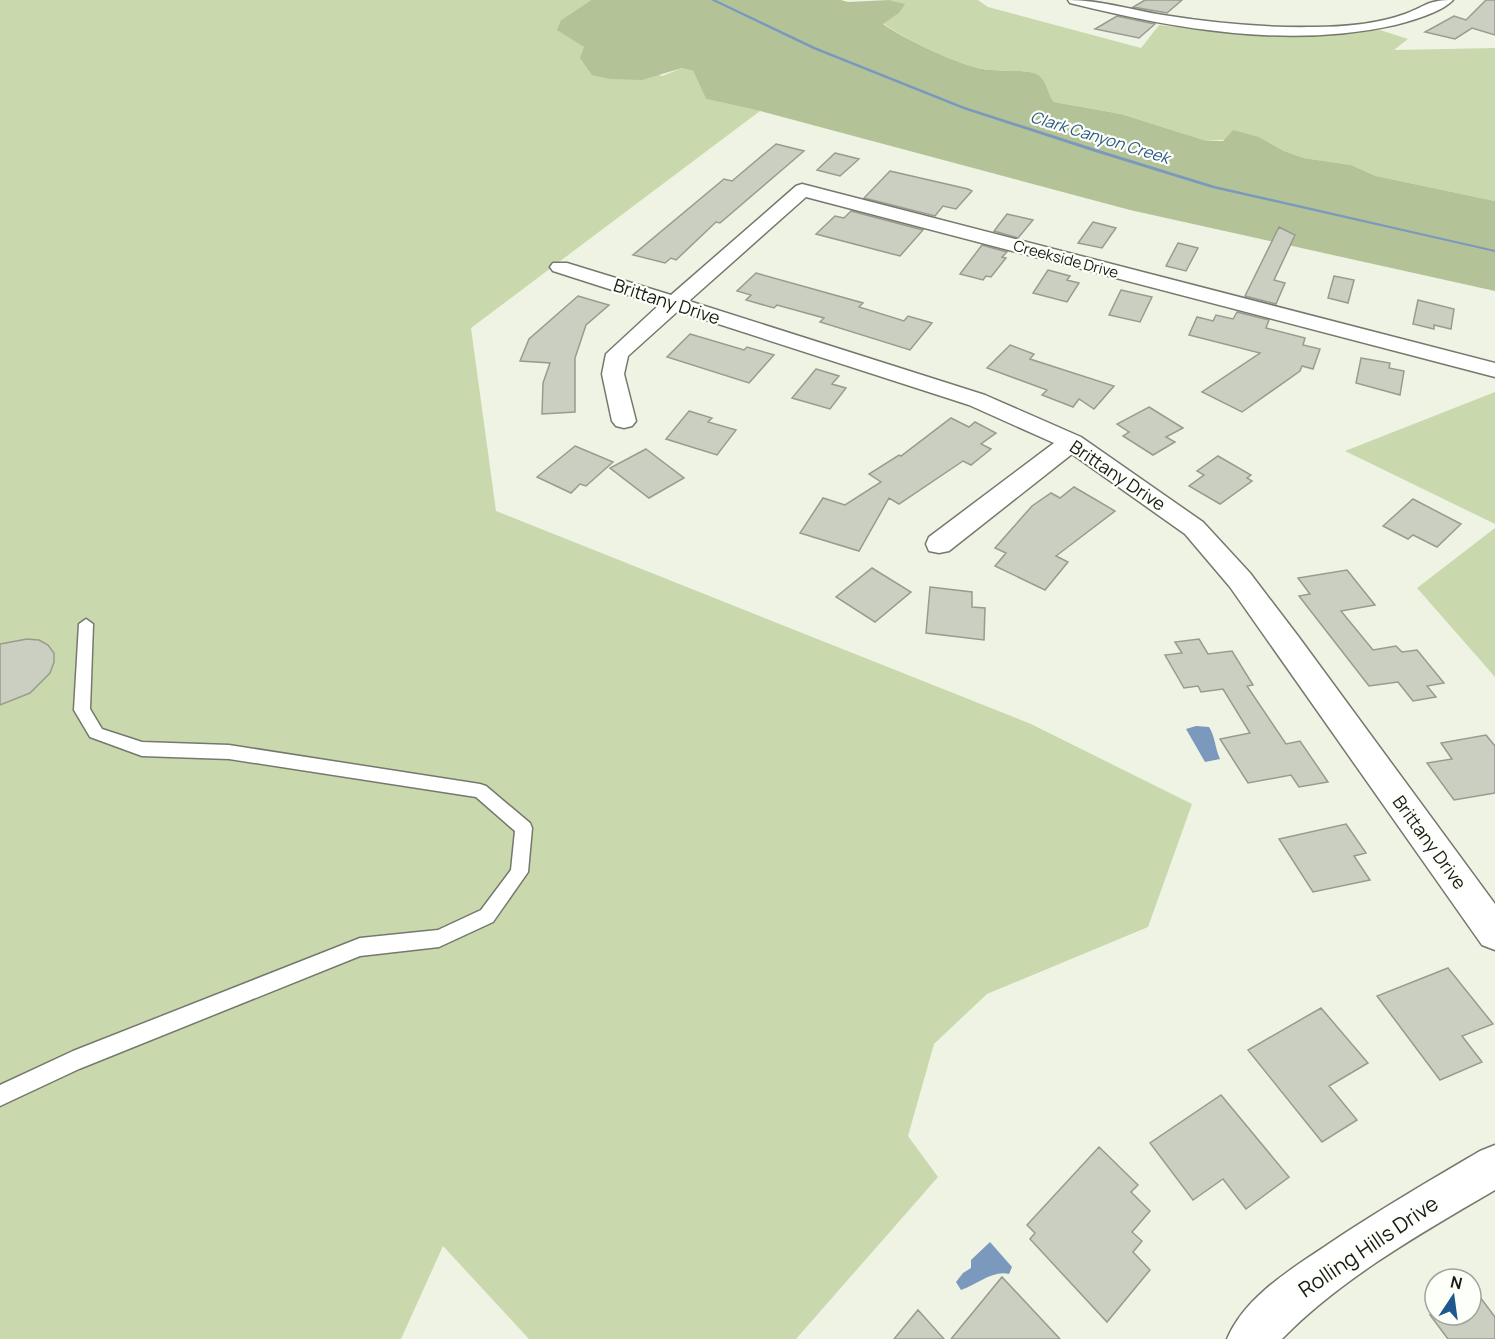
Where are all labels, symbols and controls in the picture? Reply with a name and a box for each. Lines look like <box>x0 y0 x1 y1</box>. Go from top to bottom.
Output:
water label: Clark Canyon Creek <box>1028 105 1174 169</box>
street label: Creekside Drive <box>1011 235 1121 283</box>
street label: Brittany Drive <box>611 272 723 330</box>
street label: Brittany Drive <box>1065 434 1171 516</box>
street label: Brittany Drive <box>1388 790 1472 894</box>
street label: Rolling Hills Drive <box>1293 1189 1443 1303</box>
north arrow <box>1423 1267 1483 1327</box>
text: N <box>1448 1270 1464 1294</box>

